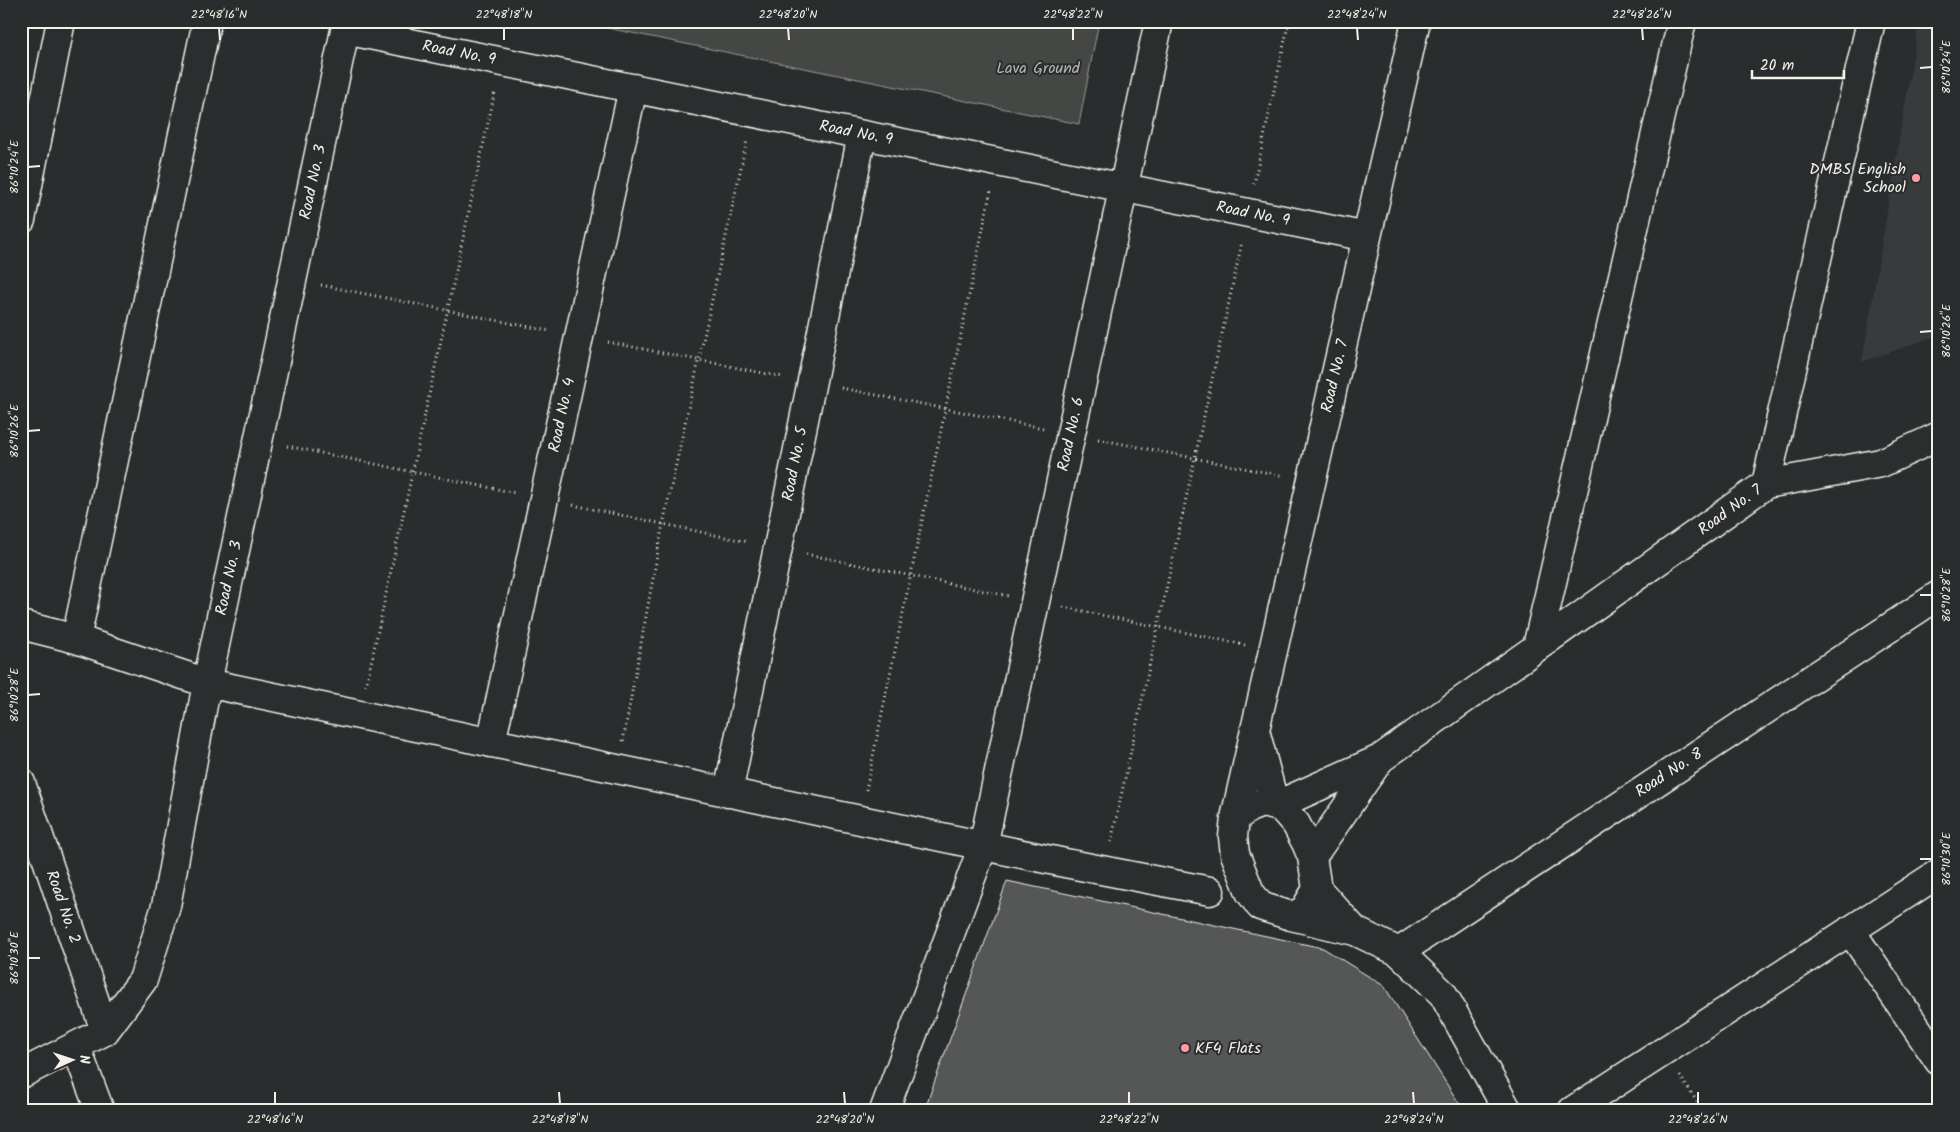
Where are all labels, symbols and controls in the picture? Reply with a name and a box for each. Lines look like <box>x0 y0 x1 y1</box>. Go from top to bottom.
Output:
text: 22°48'16"N <box>191 5 247 24</box>
text: 22°48'18"N <box>476 5 532 24</box>
text: 22°48'20"N <box>759 5 817 24</box>
text: 22°48'22"N <box>1043 5 1103 24</box>
text: 22°48'24"N <box>1327 5 1387 24</box>
text: 22°48'26"N <box>1612 5 1672 24</box>
street label: Road No. 9 <box>420 34 498 72</box>
text: 86°10'24"E <box>1937 39 1956 94</box>
scale bar <box>1752 48 1845 80</box>
text: 20 m <box>1760 54 1794 78</box>
park label: Lava Ground <box>996 56 1081 81</box>
street label: Road No. 9 <box>817 114 895 152</box>
text: 86°10'24"E <box>5 139 24 194</box>
street label: Road No. 3 <box>293 142 333 222</box>
place label: DMBS English School <box>1809 157 1906 200</box>
marker: DMBS English School <box>1910 172 1922 184</box>
street label: Road No. 9 <box>1214 195 1292 233</box>
text: 86°10'26"E <box>1937 303 1956 358</box>
street label: Road No. 7 <box>1314 336 1356 415</box>
street label: Road No. 4 <box>542 375 582 455</box>
street label: Road No. 6 <box>1051 394 1091 474</box>
text: 86°10'26"E <box>5 403 24 458</box>
street label: Road No. 5 <box>776 423 815 503</box>
street label: Road No. 7 <box>1693 478 1768 542</box>
street label: Road No. 3 <box>209 538 249 618</box>
text: 86°10'28"E <box>1937 567 1956 622</box>
text: 86°10'28"E <box>5 667 24 722</box>
street label: Road No. 8 <box>1630 742 1708 804</box>
text: 86°10'30"E <box>1937 831 1956 886</box>
street label: Road No. 2 <box>39 867 87 947</box>
text: 86°10'30"E <box>5 930 24 985</box>
north arrow <box>48 1034 98 1084</box>
place label: KF4 Flats <box>1195 1036 1261 1061</box>
marker: KF4 Flats <box>1179 1042 1191 1054</box>
text: N <box>73 1054 95 1065</box>
text: 22°48'16"N <box>247 1110 303 1129</box>
text: 22°48'18"N <box>532 1110 588 1129</box>
text: 22°48'20"N <box>816 1110 874 1129</box>
text: 22°48'22"N <box>1099 1110 1159 1129</box>
text: 22°48'24"N <box>1384 1110 1444 1129</box>
text: 22°48'26"N <box>1668 1110 1728 1129</box>

